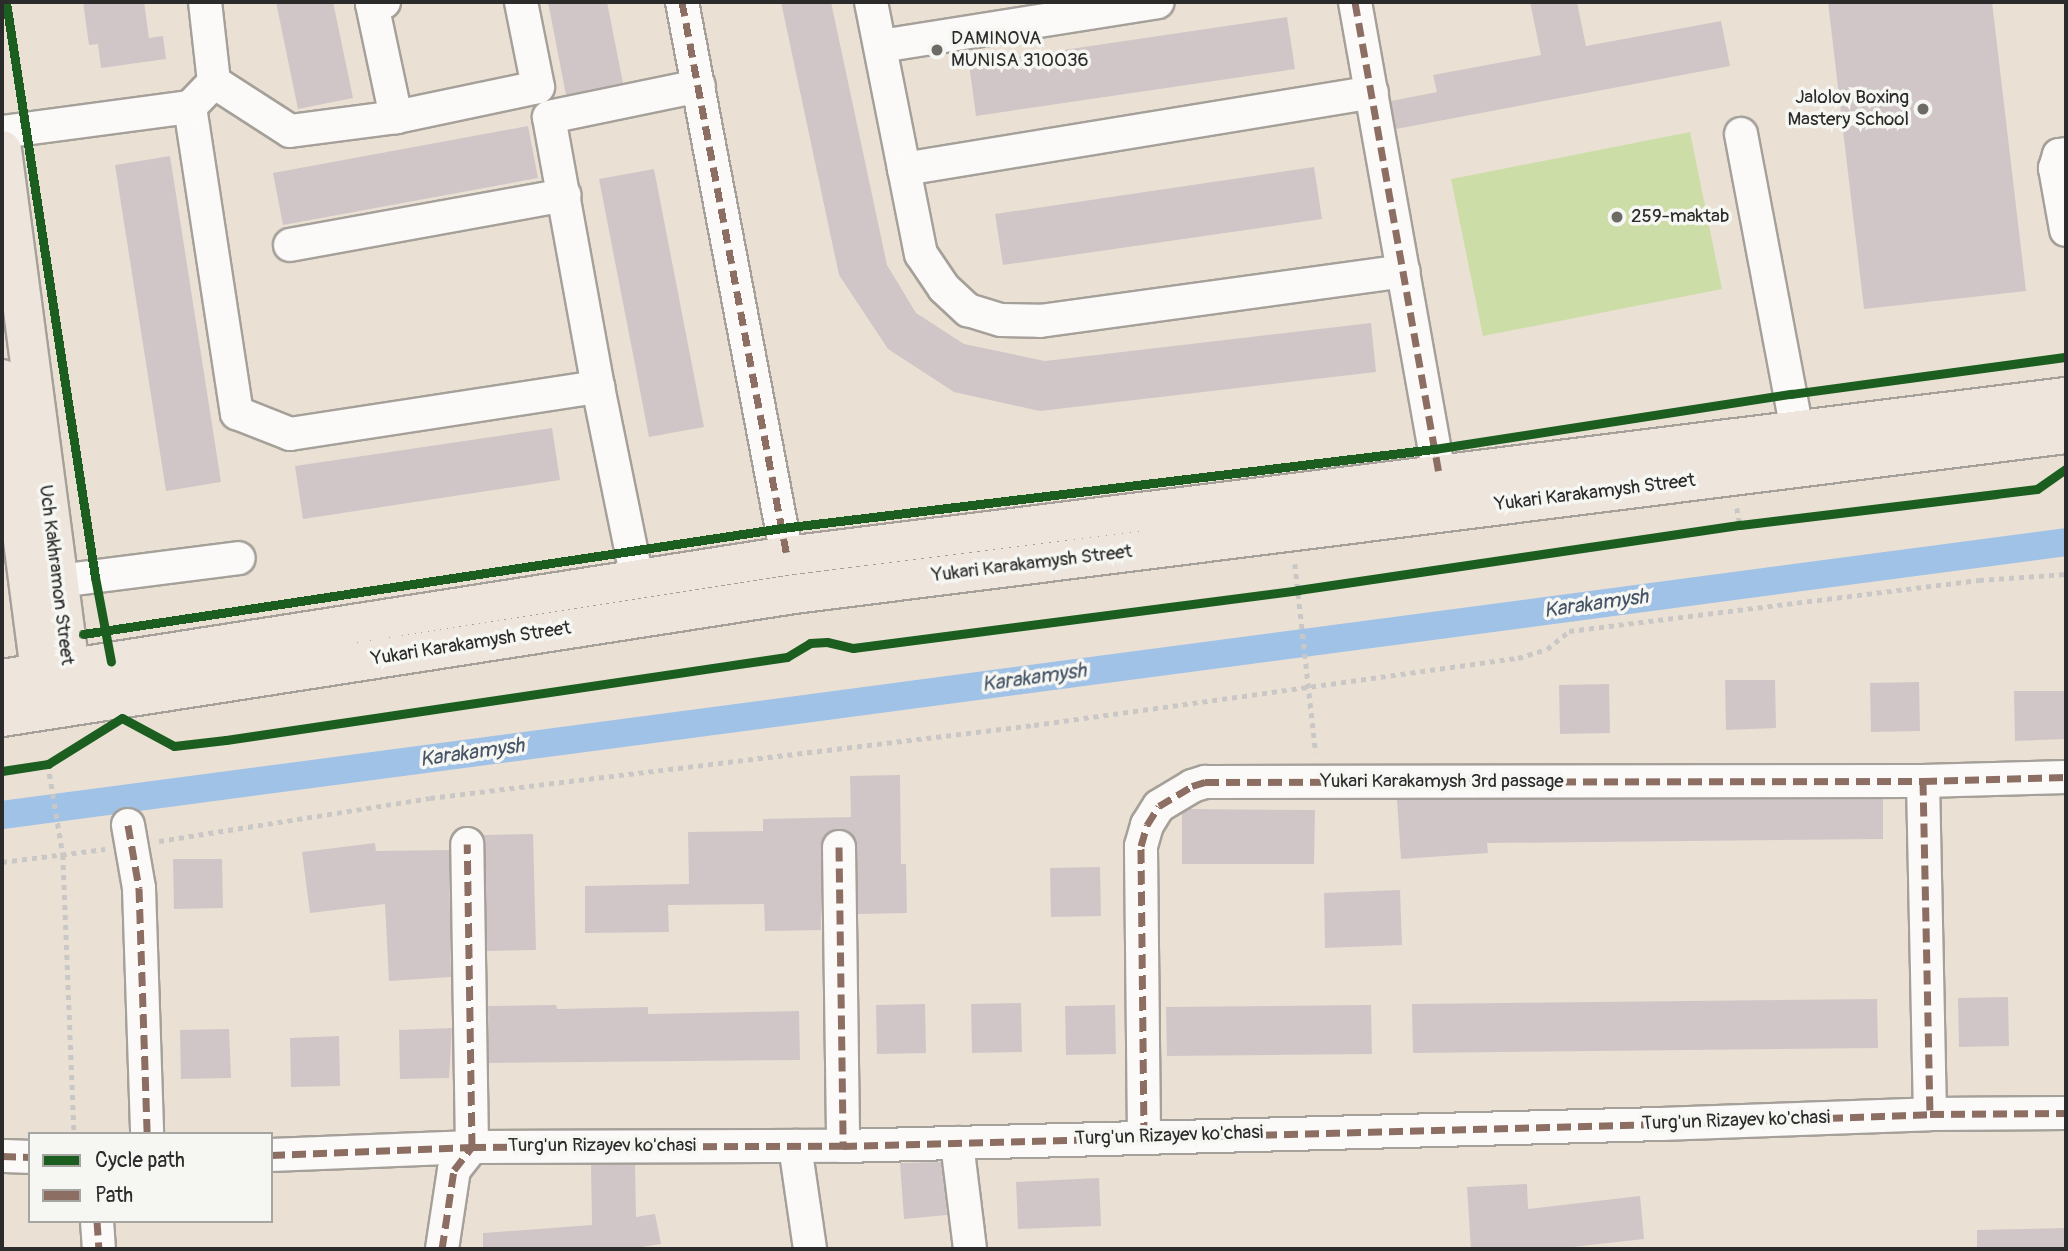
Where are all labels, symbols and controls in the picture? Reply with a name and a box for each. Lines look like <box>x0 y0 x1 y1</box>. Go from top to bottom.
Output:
place label: DAMINOVA MUNISA 310036 <box>951 28 1089 72</box>
marker: DAMINOVA MUNISA 310036 <box>929 42 945 58</box>
place label: Jalolov Boxing Mastery School <box>1787 87 1909 131</box>
marker: Jalolov Boxing Mastery School <box>1915 101 1931 117</box>
place label: 259-maktab <box>1631 206 1729 228</box>
marker: 259-maktab <box>1609 209 1625 225</box>
street label: Yukari Karakamysh Street <box>1493 469 1697 517</box>
street label: Uch Kakhramon Street <box>34 484 78 666</box>
street label: Yukari Karakamysh Street <box>930 540 1134 588</box>
water label: Karakamysh <box>1542 584 1650 624</box>
street label: Yukari Karakamysh Street <box>370 617 572 671</box>
water label: Karakamysh <box>980 658 1088 698</box>
water label: Karakamysh <box>418 733 526 773</box>
street label: Yukari Karakamysh 3rd passage <box>1320 771 1564 793</box>
street label: Turg'un Rizayev ko'chasi <box>1641 1106 1831 1136</box>
street label: Turg'un Rizayev ko'chasi <box>1074 1121 1264 1151</box>
legend <box>28 1132 273 1223</box>
street label: Turg'un Rizayev ko'chasi <box>508 1135 696 1157</box>
text: Cycle path <box>95 1147 185 1174</box>
text: Path <box>95 1182 133 1209</box>

